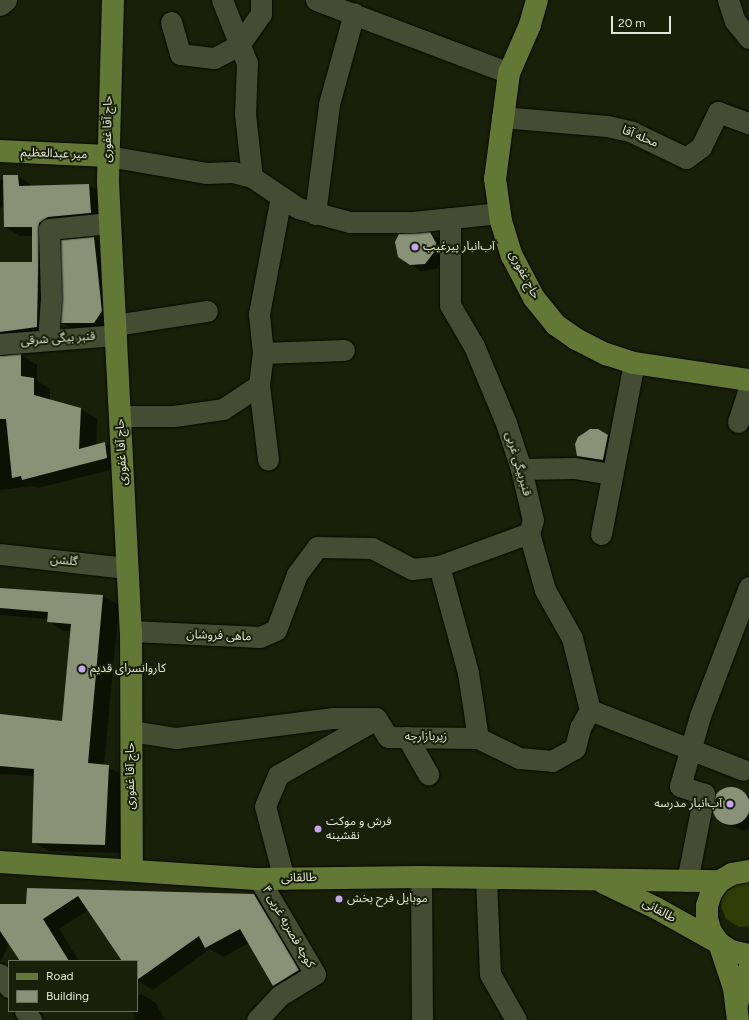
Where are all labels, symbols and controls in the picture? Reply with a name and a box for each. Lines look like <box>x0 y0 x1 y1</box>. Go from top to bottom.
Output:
scale bar <box>613 8 673 34</box>
text: 20 m <box>618 16 646 30</box>
street label: حاج آقا غفوری <box>100 95 116 163</box>
street label: محله آقا <box>620 123 660 151</box>
street label: میر عبدالعظیم <box>20 146 88 162</box>
place label: آب‌انبار پیرغیب <box>423 240 495 254</box>
marker: آب‌انبار پیرغیب <box>410 242 420 252</box>
street label: حاج غفوری <box>505 249 543 301</box>
street label: قنبر بیگی شرقی <box>20 329 96 349</box>
street label: حاج آقا غفوری <box>113 418 131 486</box>
street label: قنبربیگی غربی <box>502 430 534 498</box>
street label: گلشن <box>50 552 78 570</box>
street label: ماهی فروشان <box>186 628 252 644</box>
place label: کاروانسرای قدیم <box>90 662 166 676</box>
marker: کاروانسرای قدیم <box>77 664 87 674</box>
street label: زیربازارچه <box>405 730 447 744</box>
street label: حاج آقا غفوری <box>124 743 138 809</box>
place label: آب‌انبار مدرسه <box>654 797 722 811</box>
marker: آب‌انبار مدرسه <box>725 799 735 809</box>
place label: فرش و موکت نقشینه <box>326 815 392 843</box>
marker: فرش و موکت نقشینه <box>313 824 323 834</box>
street label: طالقانی <box>281 870 317 886</box>
street label: کوچه قصریه غربی ۴ <box>259 883 317 971</box>
place label: موبایل فرح بخش <box>347 892 428 906</box>
marker: موبایل فرح بخش <box>334 894 344 904</box>
street label: طالقانی <box>640 896 678 926</box>
legend <box>8 960 138 1012</box>
text: Road <box>46 969 74 983</box>
text: Building <box>46 989 89 1003</box>

